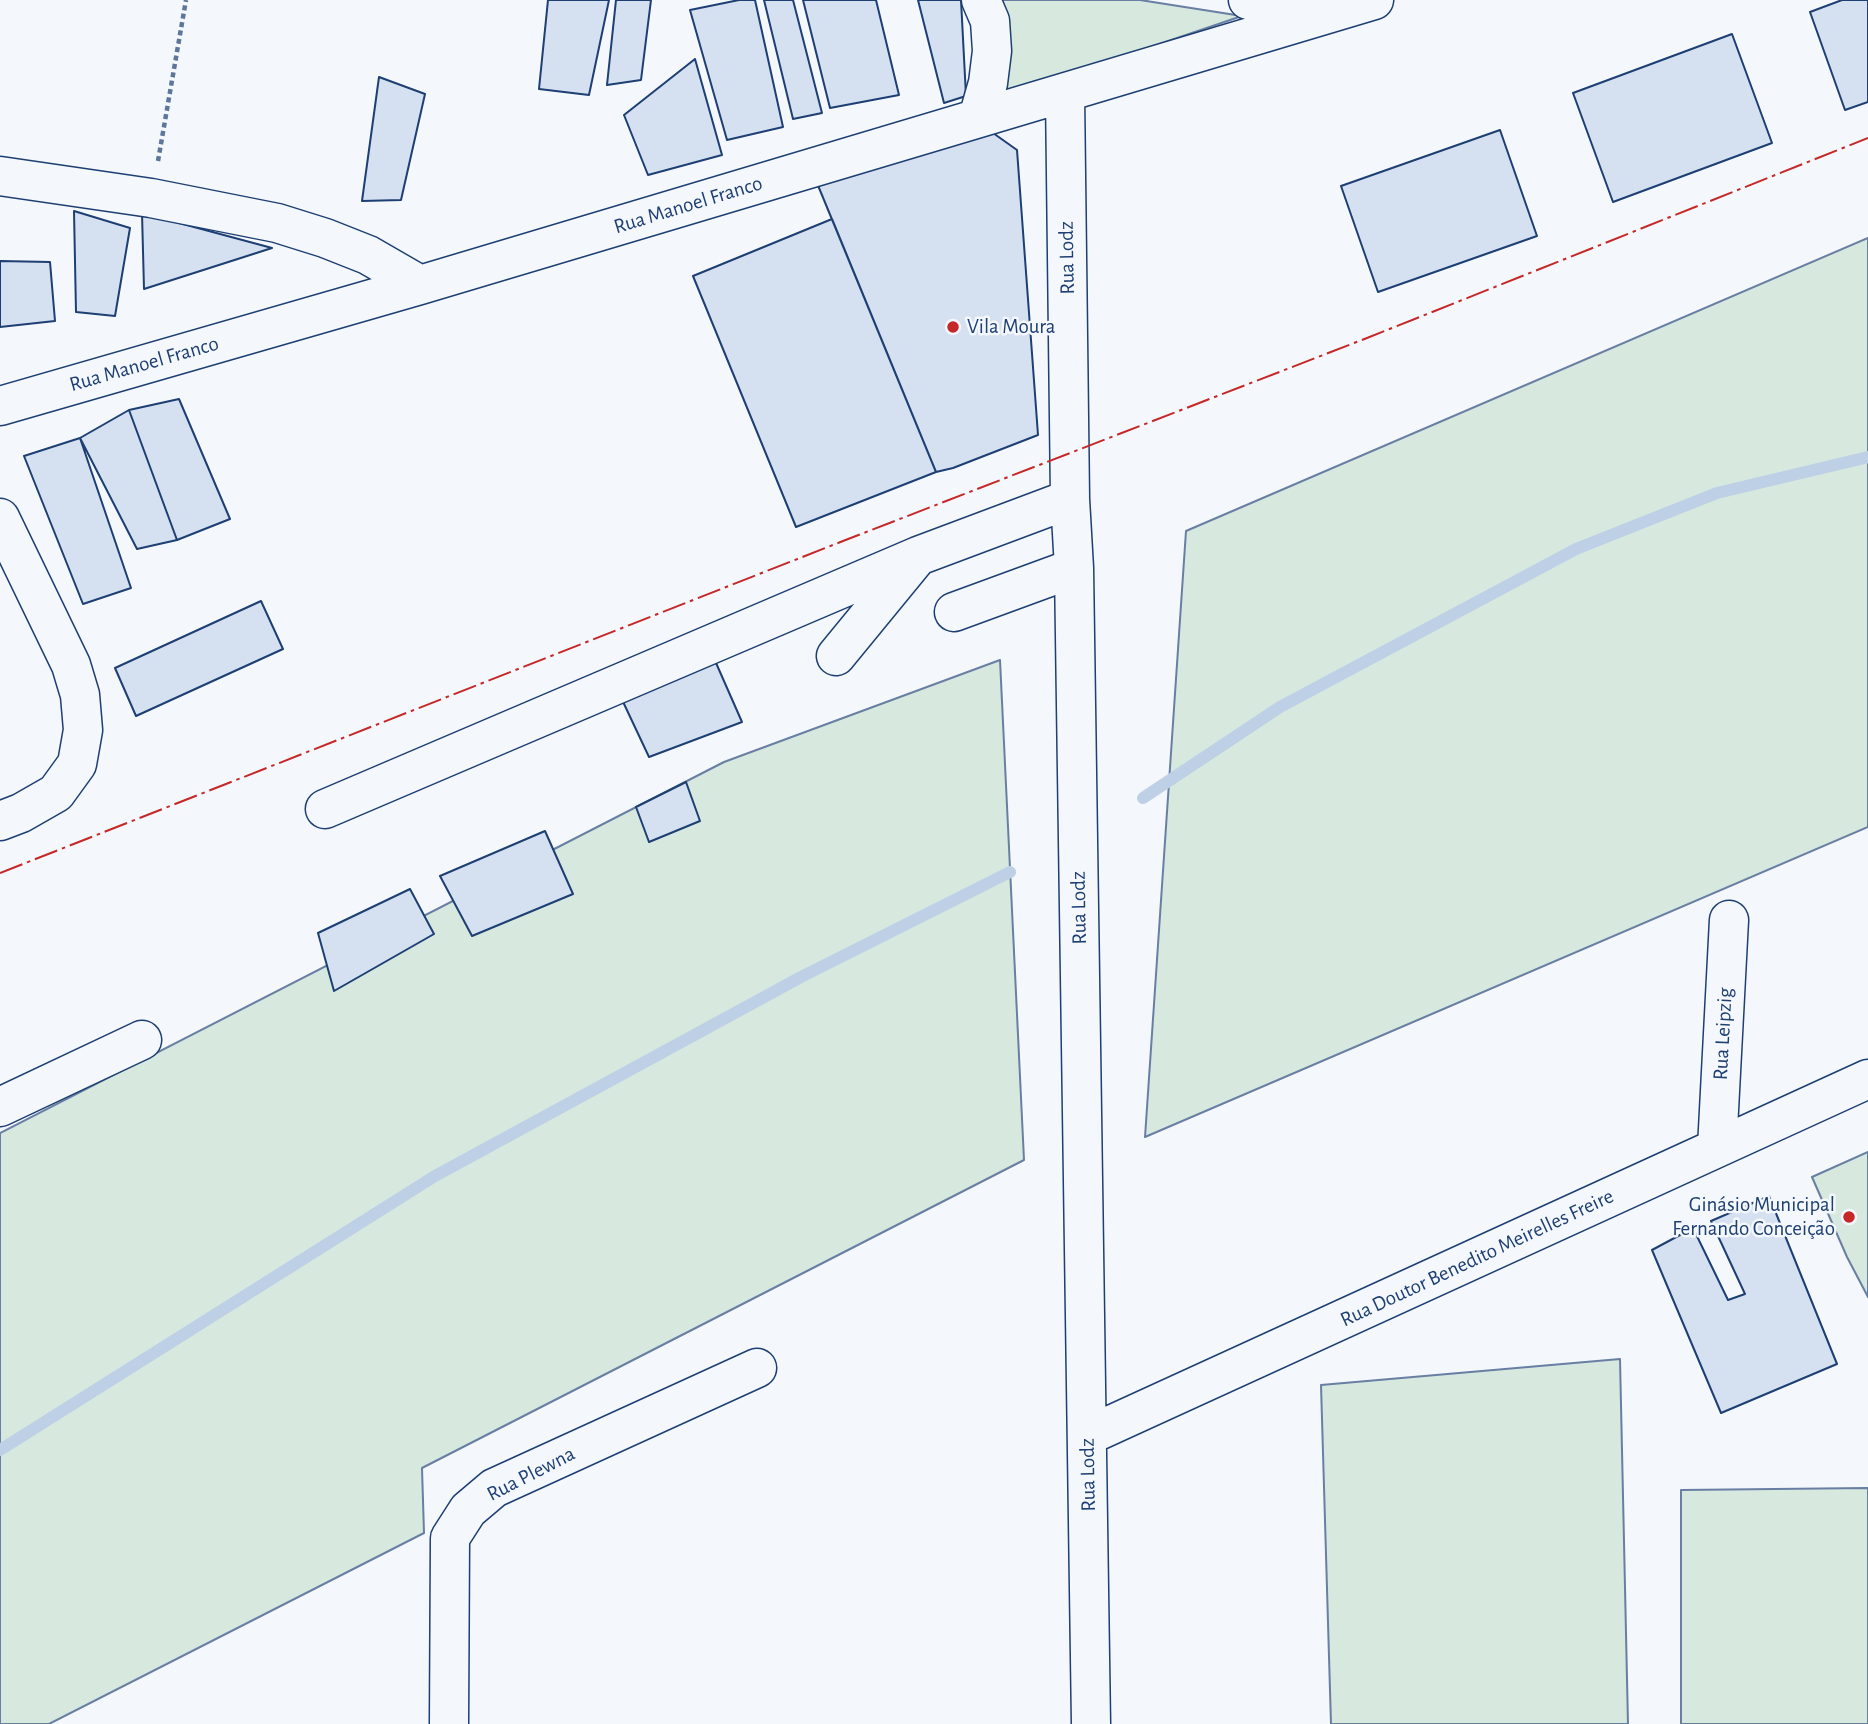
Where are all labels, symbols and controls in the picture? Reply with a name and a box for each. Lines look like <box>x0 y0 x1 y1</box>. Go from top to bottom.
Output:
street label: Rua Manoel Franco <box>611 170 765 240</box>
street label: Rua Lodz <box>1054 221 1080 295</box>
place label: Vila Moura <box>967 314 1056 340</box>
marker: Vila Moura <box>945 319 961 335</box>
street label: Rua Manoel Franco <box>66 331 222 397</box>
street label: Rua Lodz <box>1066 871 1092 945</box>
street label: Rua Leipzig <box>1708 987 1738 1081</box>
street label: Rua Doutor Benedito Meirelles Freire <box>1336 1183 1618 1333</box>
place label: Ginásio Municipal Fernando Conceição <box>1672 1192 1835 1242</box>
marker: Ginásio Municipal Fernando Conceição <box>1841 1209 1857 1225</box>
street label: Rua Lodz <box>1075 1438 1101 1512</box>
street label: Rua Plewna <box>483 1441 579 1507</box>

